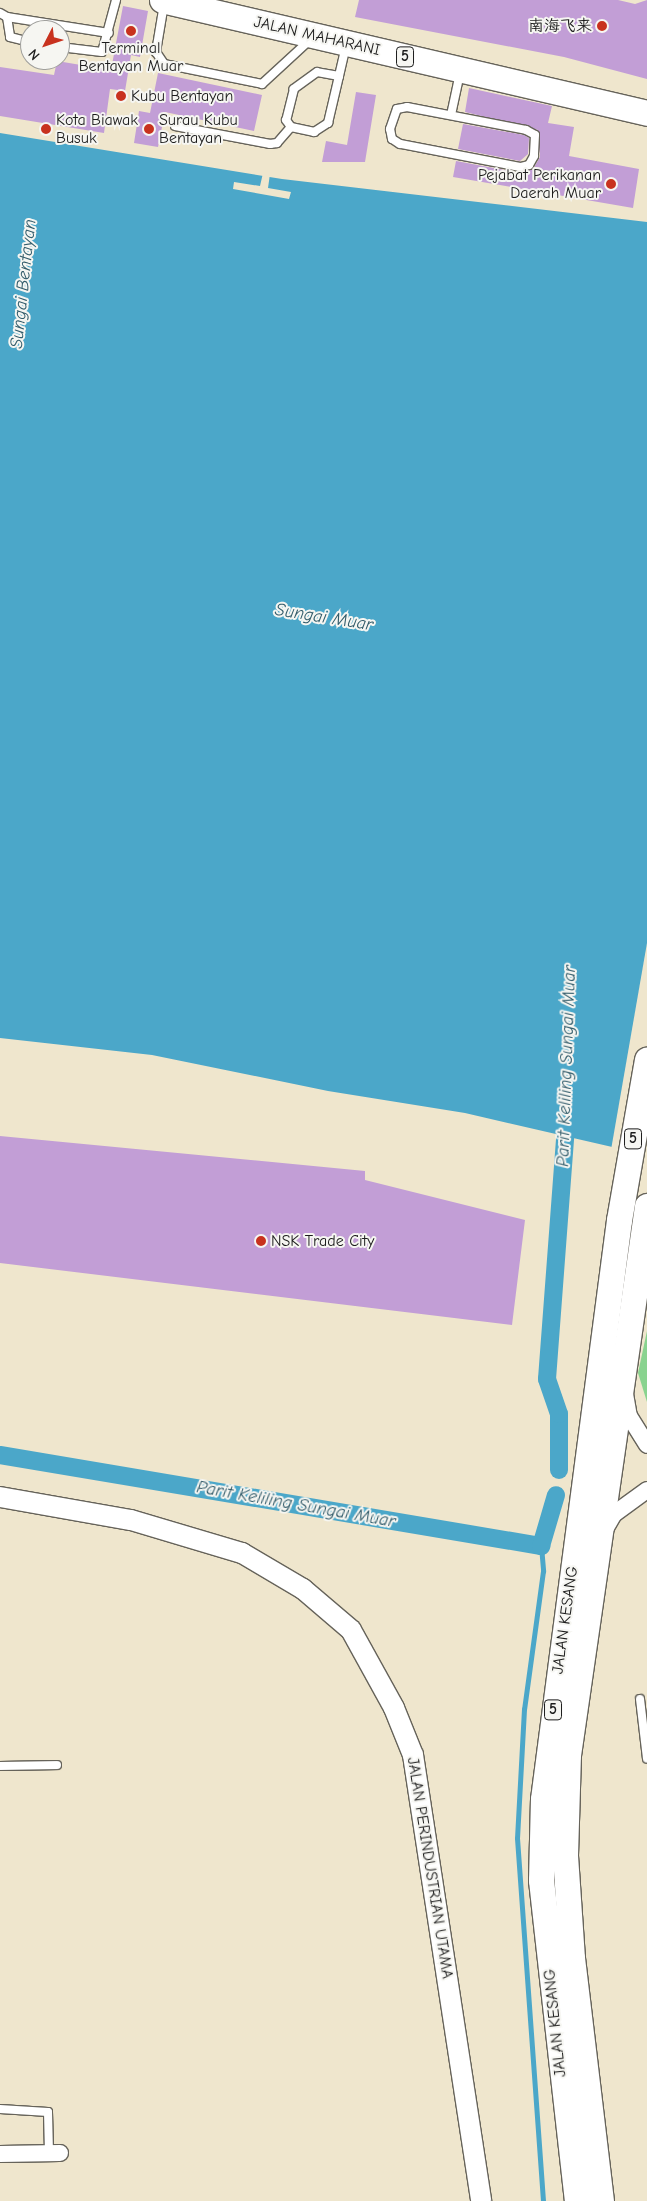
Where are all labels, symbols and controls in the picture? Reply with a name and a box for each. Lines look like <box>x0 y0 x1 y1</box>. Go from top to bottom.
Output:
street label: JALAN MAHARANI <box>252 12 382 60</box>
place label: 南海飞来 <box>528 16 592 36</box>
north arrow <box>20 20 70 70</box>
marker: 南海飞来 <box>596 20 608 32</box>
marker: Terminal Bentayan Muar <box>125 25 137 37</box>
place label: Terminal Bentayan Muar <box>79 38 183 76</box>
road number: 5 <box>395 44 415 70</box>
text: N <box>25 45 43 64</box>
place label: Kubu Bentayan <box>131 86 233 106</box>
marker: Kubu Bentayan <box>115 90 127 102</box>
place label: Kota Biawak Busuk <box>56 110 138 148</box>
place label: Surau Kubu Bentayan <box>159 110 238 148</box>
marker: Kota Biawak Busuk <box>40 123 52 135</box>
marker: Surau Kubu Bentayan <box>143 123 155 135</box>
place label: Pejabat Perikanan Daerah Muar <box>478 165 601 203</box>
marker: Pejabat Perikanan Daerah Muar <box>605 178 617 190</box>
water label: Sungai Bentayan <box>6 218 42 350</box>
water label: Sungai Muar <box>273 600 375 636</box>
water label: Parit Keliling Sungai Muar <box>553 965 581 1167</box>
road number: 5 <box>623 1126 643 1152</box>
place label: NSK Trade City <box>271 1231 374 1251</box>
marker: NSK Trade City <box>255 1235 267 1247</box>
water label: Parit Keliling Sungai Muar <box>195 1477 397 1533</box>
street label: JALAN KESANG <box>548 1565 582 1675</box>
road number: 5 <box>543 1698 563 1722</box>
street label: JALAN PERINDUSTRIAN UTAMA <box>403 1756 457 1980</box>
street label: JALAN KESANG <box>540 1968 570 2078</box>

